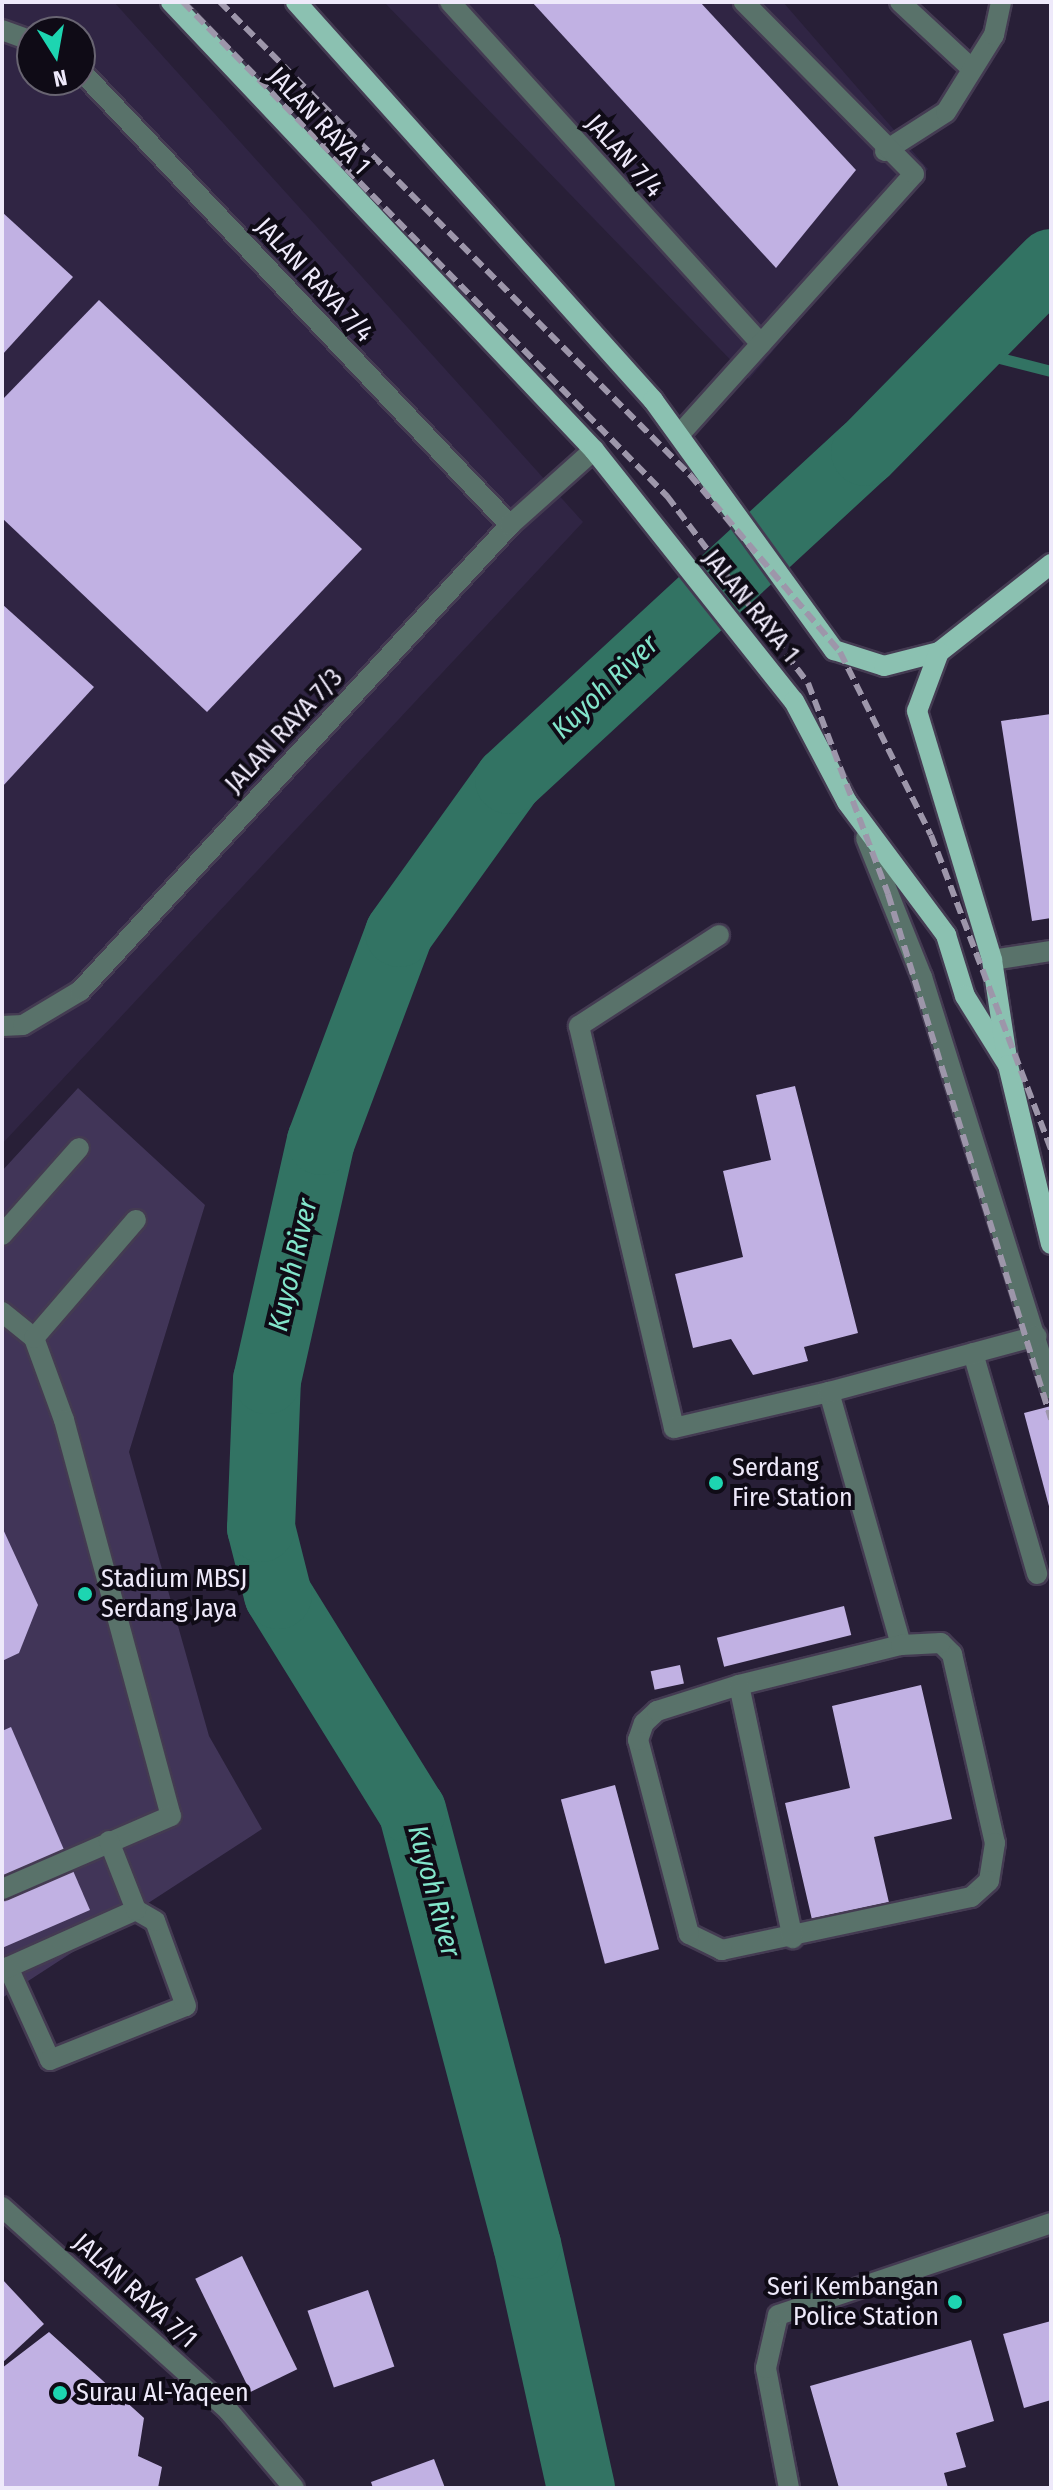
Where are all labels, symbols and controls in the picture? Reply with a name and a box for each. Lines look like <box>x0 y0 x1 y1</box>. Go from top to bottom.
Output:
north arrow <box>16 16 96 96</box>
street label: JALAN RAYA 1 <box>261 61 377 181</box>
text: N <box>51 64 69 93</box>
street label: JALAN 7/4 <box>579 108 669 204</box>
street label: JALAN RAYA 7/4 <box>248 211 380 349</box>
street label: JALAN RAYA 1 <box>696 543 806 669</box>
water label: Kuyoh River <box>545 628 665 746</box>
street label: JALAN RAYA 7/3 <box>219 662 349 800</box>
water label: Kuyoh River <box>261 1196 325 1334</box>
place label: Serdang Fire Station <box>732 1452 853 1514</box>
marker: Serdang Fire Station <box>707 1474 725 1492</box>
place label: Stadium MBSJ Serdang Jaya <box>101 1563 247 1624</box>
marker: Stadium MBSJ Serdang Jaya <box>76 1585 94 1603</box>
water label: Kuyoh River <box>400 1822 468 1960</box>
street label: JALAN RAYA 7/1 <box>67 2227 203 2355</box>
place label: Seri Kembangan Police Station <box>767 2271 939 2332</box>
marker: Seri Kembangan Police Station <box>946 2293 964 2311</box>
place label: Surau Al-Yaqeen <box>76 2377 249 2409</box>
marker: Surau Al-Yaqeen <box>51 2384 69 2402</box>

